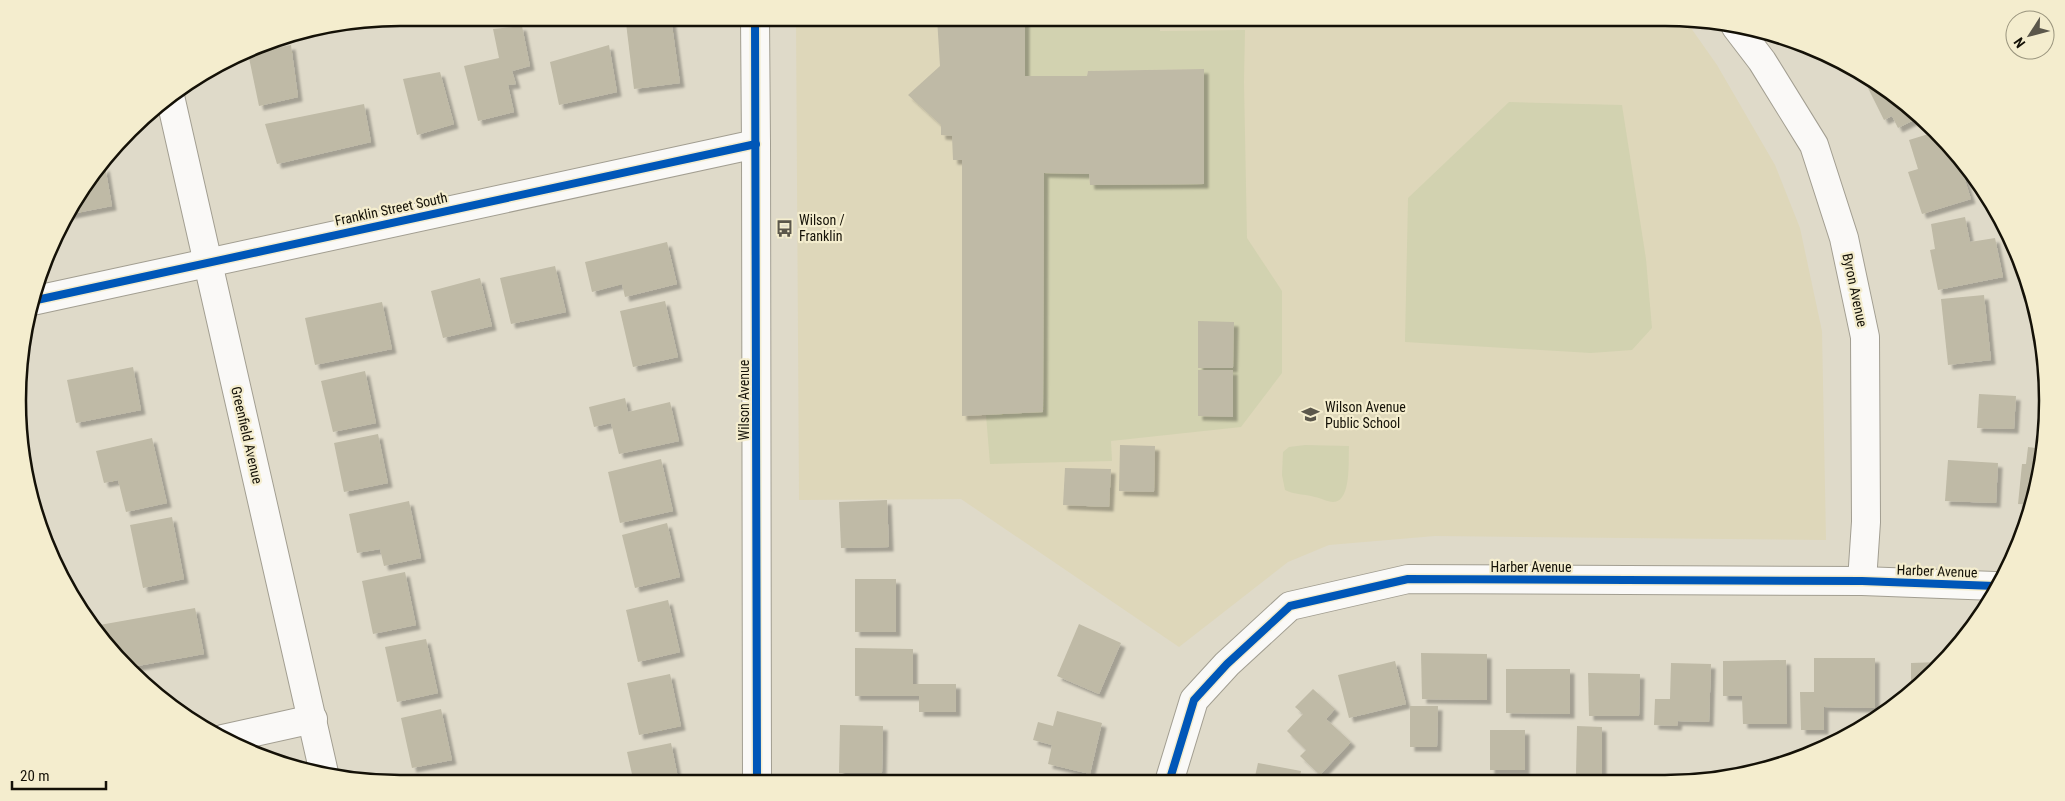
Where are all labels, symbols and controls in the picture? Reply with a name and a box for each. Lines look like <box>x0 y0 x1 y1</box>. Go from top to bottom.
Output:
north arrow <box>2005 10 2055 60</box>
text: N <box>2010 34 2028 51</box>
street label: Franklin Street South <box>333 189 449 229</box>
place label: Wilson / Franklin <box>799 212 845 244</box>
bus stop icon: Wilson / Franklin <box>775 218 795 238</box>
street label: Byron Avenue <box>1839 252 1871 329</box>
street label: Wilson Avenue <box>736 359 752 440</box>
street label: Greenfield Avenue <box>228 385 266 486</box>
place label: Wilson Avenue Public School <box>1325 399 1406 431</box>
school or university icon: Wilson Avenue Public School <box>1301 405 1321 425</box>
street label: Harber Avenue <box>1491 559 1572 575</box>
street label: Harber Avenue <box>1896 562 1978 580</box>
scale bar <box>12 758 106 790</box>
text: 20 m <box>20 767 50 785</box>

